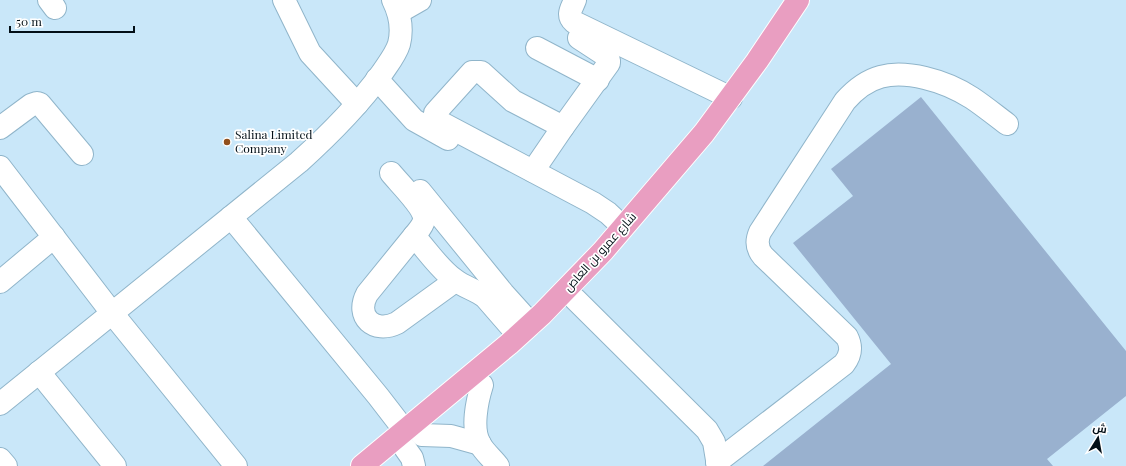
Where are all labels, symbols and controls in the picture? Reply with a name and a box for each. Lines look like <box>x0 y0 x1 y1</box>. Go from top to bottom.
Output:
scale bar <box>10 8 134 34</box>
text: 50 m <box>16 13 42 29</box>
place label: Salina Limited Company <box>235 126 312 156</box>
marker: Salina Limited Company <box>222 137 232 147</box>
street label: شارع عمرو بن العاص <box>559 208 640 295</box>
north arrow <box>1078 418 1118 458</box>
text: ش <box>1092 419 1108 436</box>

